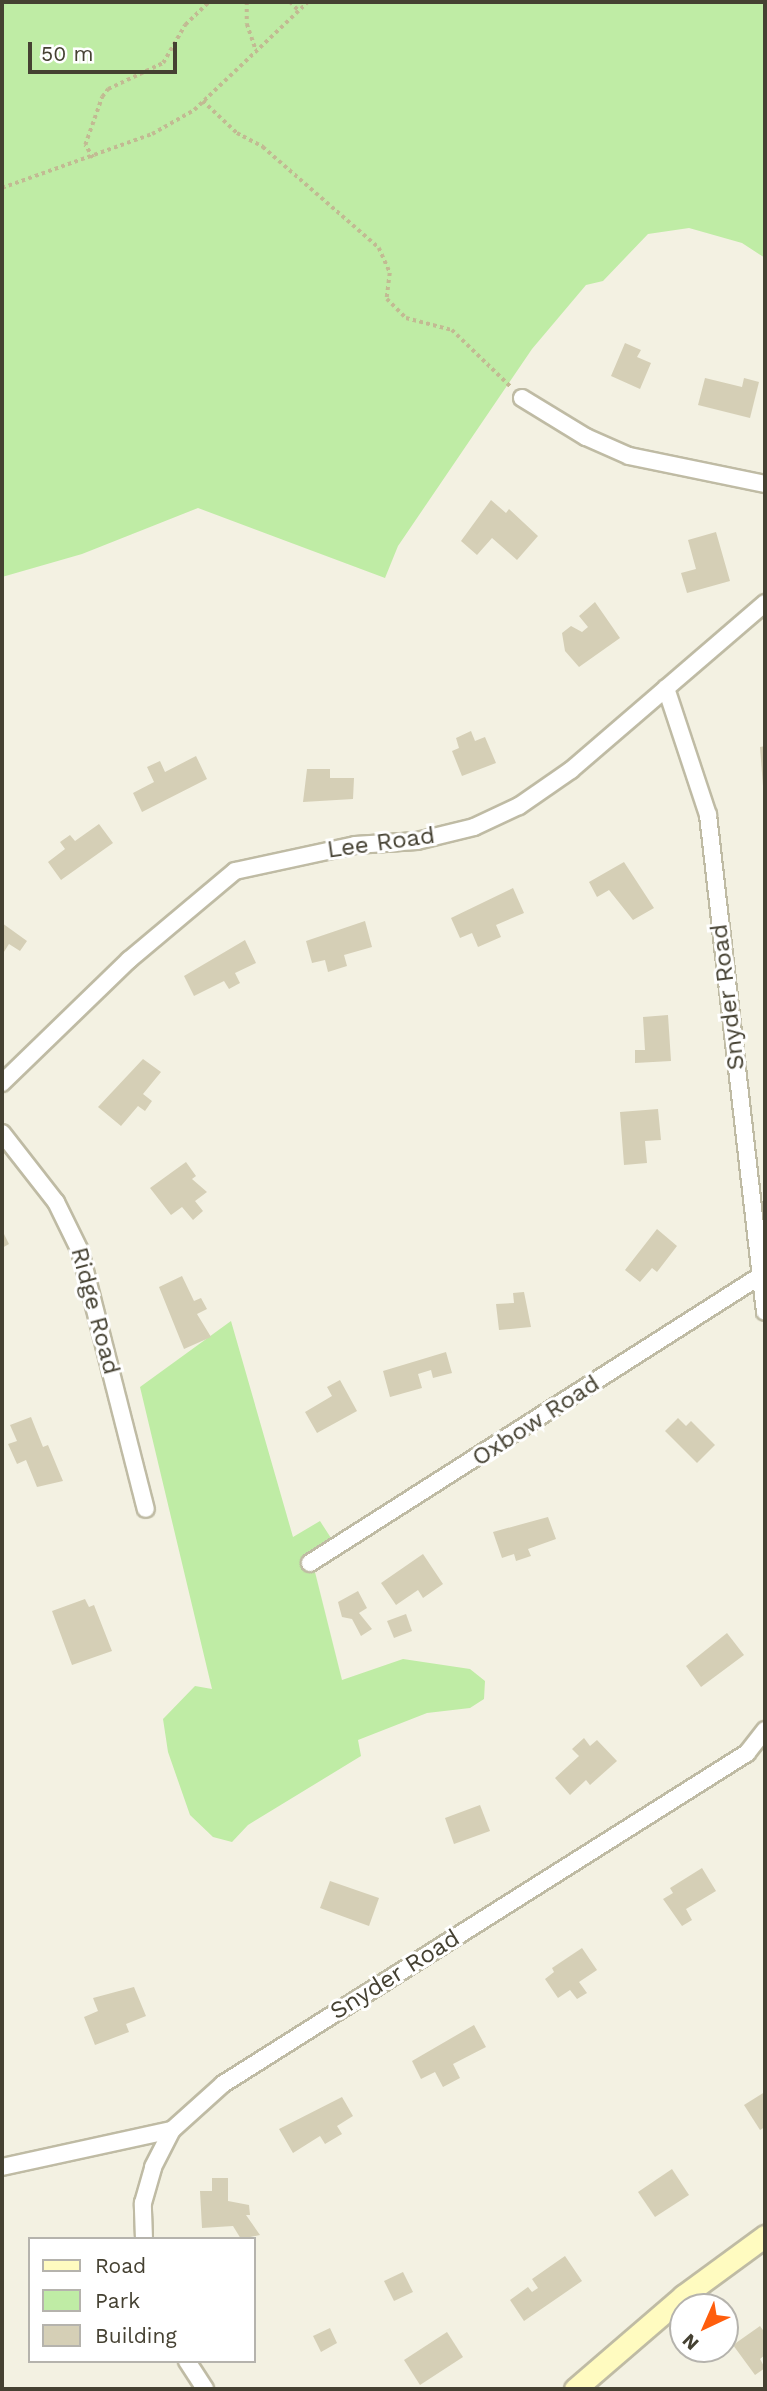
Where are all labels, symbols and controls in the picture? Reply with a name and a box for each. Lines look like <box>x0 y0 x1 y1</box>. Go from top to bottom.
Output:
scale bar <box>32 28 180 72</box>
text: 50 m <box>41 41 93 66</box>
street label: Lee Road <box>325 821 437 865</box>
street label: Snyder Road <box>705 922 751 1072</box>
street label: Ridge Road <box>64 1244 126 1378</box>
street label: Oxbow Road <box>467 1369 605 1473</box>
street label: Snyder Road <box>325 1924 465 2026</box>
legend <box>28 2237 256 2363</box>
text: Road <box>95 2253 146 2278</box>
text: Park <box>95 2288 140 2313</box>
north arrow <box>669 2293 739 2363</box>
text: Building <box>95 2323 177 2348</box>
text: N <box>677 2329 704 2355</box>

